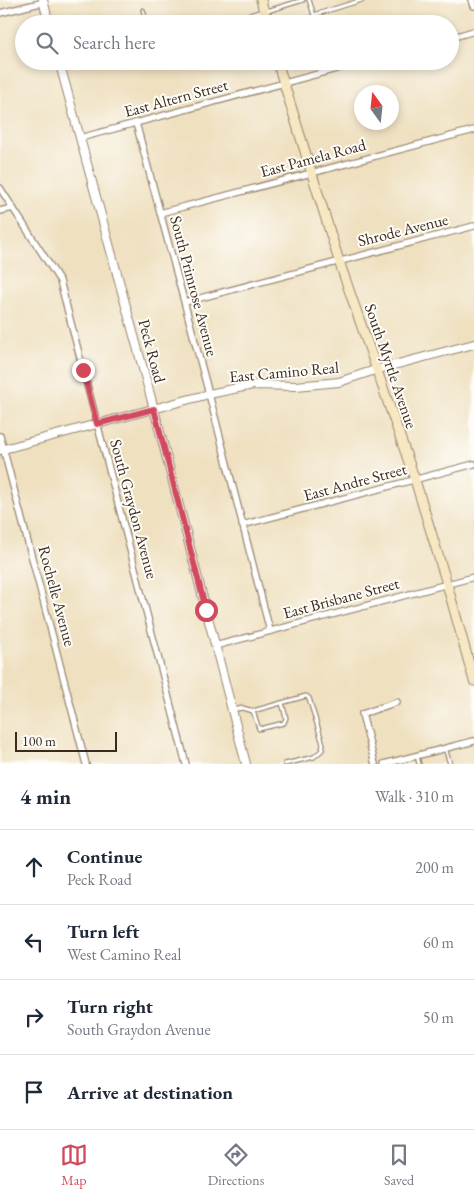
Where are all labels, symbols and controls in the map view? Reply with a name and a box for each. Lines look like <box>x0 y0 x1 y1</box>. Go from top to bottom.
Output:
search box <box>15 15 459 70</box>
icon: search <box>33 29 61 57</box>
text: Search here <box>73 30 155 55</box>
street label: East Altern Street <box>122 74 230 122</box>
north arrow <box>354 85 399 130</box>
street label: East Pamela Road <box>258 134 369 182</box>
street label: Shrode Avenue <box>356 209 450 251</box>
street label: South Primrose Avenue <box>165 213 223 359</box>
street label: South Myrtle Avenue <box>360 301 422 431</box>
street label: Peck Road <box>133 317 171 386</box>
street label: East Camino Real <box>228 357 340 387</box>
route end <box>72 359 95 382</box>
street label: South Graydon Avenue <box>105 437 163 581</box>
street label: East Andre Street <box>301 458 409 506</box>
street label: Rochelle Avenue <box>33 543 81 649</box>
street label: East Brisbane Street <box>281 572 401 624</box>
route start <box>195 599 218 622</box>
scale bar <box>15 729 118 752</box>
text: 100 m <box>22 732 56 750</box>
text: 4 min <box>20 783 71 810</box>
text: Walk · 310 m <box>375 786 454 807</box>
text: Continue <box>67 844 142 869</box>
icon: ahead <box>20 853 48 881</box>
text: 200 m <box>415 857 454 878</box>
text: Peck Road <box>67 869 132 890</box>
text: Turn left <box>67 919 139 944</box>
icon: left <box>20 928 48 956</box>
text: 60 m <box>423 932 454 953</box>
text: West Camino Real <box>67 944 181 965</box>
text: Turn right <box>67 994 153 1019</box>
icon: right <box>20 1003 48 1031</box>
text: 50 m <box>423 1007 454 1028</box>
text: South Graydon Avenue <box>67 1019 211 1040</box>
icon: arrive <box>20 1078 48 1106</box>
text: Arrive at destination <box>67 1080 233 1105</box>
tab: Map <box>60 1141 88 1189</box>
tab: Directions <box>208 1141 264 1189</box>
tab: Saved <box>384 1141 414 1189</box>

